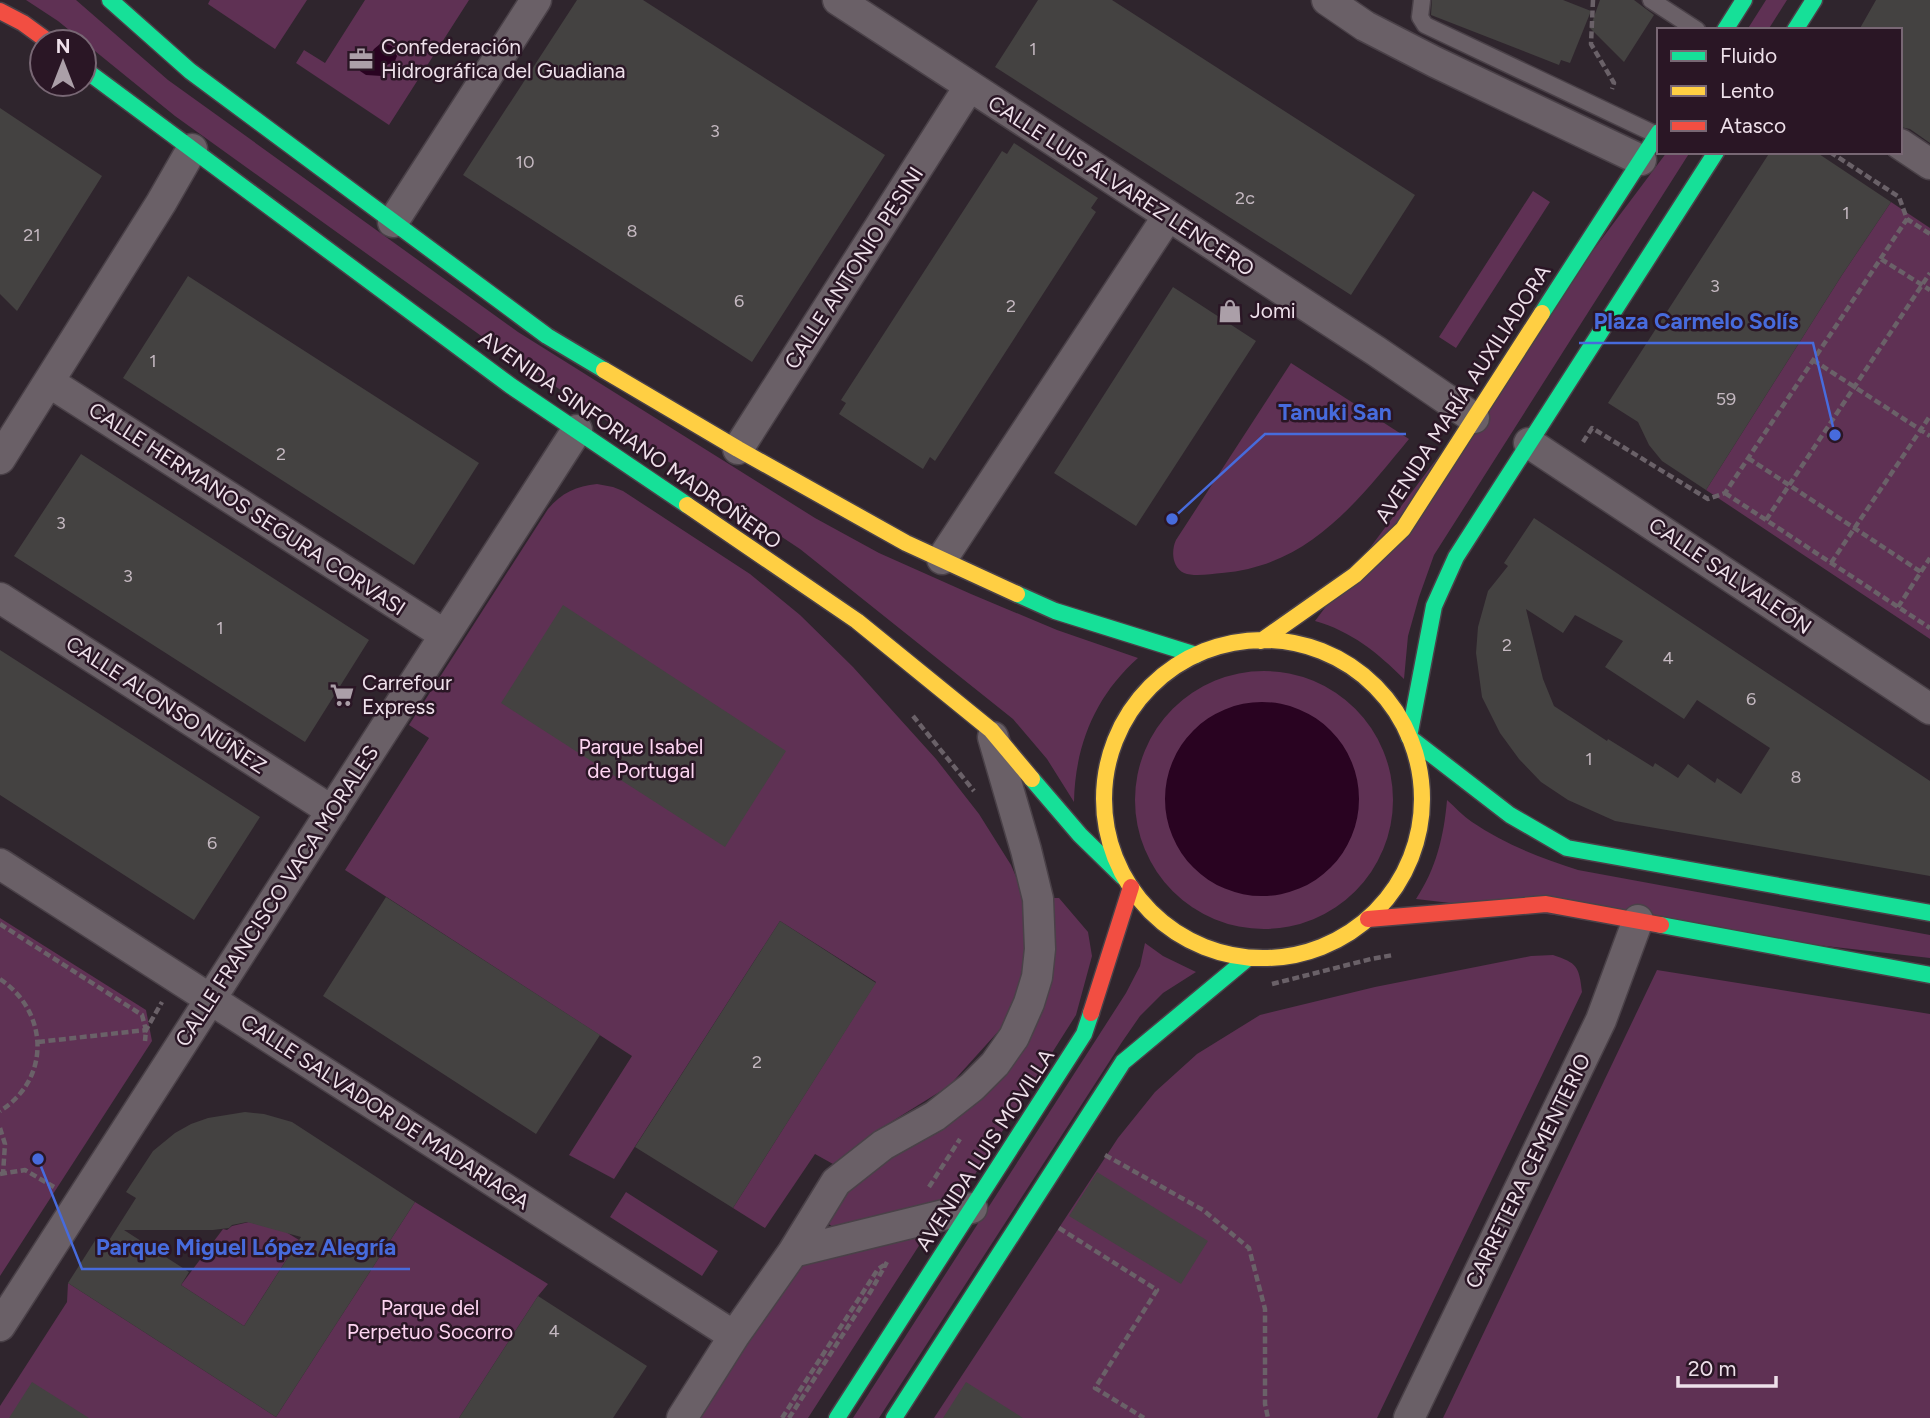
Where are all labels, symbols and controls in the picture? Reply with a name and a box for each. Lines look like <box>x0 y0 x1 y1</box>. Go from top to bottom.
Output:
north arrow <box>28 28 98 98</box>
legend <box>1657 28 1902 154</box>
place label: Confederación Hidrográfica del Guadiana <box>381 34 626 83</box>
text: N <box>56 35 70 58</box>
house number: 1 <box>1029 38 1037 60</box>
text: Fluido <box>1720 43 1777 68</box>
office icon: Confederación Hidrográfica del Guadiana <box>347 45 375 73</box>
text: Lento <box>1720 78 1774 103</box>
street label: CALLE LUIS ÁLVAREZ LENCERO <box>984 90 1259 281</box>
text: Atasco <box>1720 113 1786 138</box>
house number: 3 <box>710 120 720 142</box>
house number: 10 <box>516 151 534 173</box>
street label: CALLE ANTONIO PESINI <box>779 162 928 373</box>
house number: 2c <box>1235 187 1255 209</box>
house number: 1 <box>1842 202 1850 224</box>
house number: 8 <box>626 220 638 242</box>
house number: 21 <box>23 224 41 246</box>
street label: AVENIDA MARÍA AUXILIADORA <box>1370 260 1556 528</box>
house number: 3 <box>1710 275 1720 297</box>
house number: 6 <box>734 290 744 312</box>
house number: 2 <box>1006 295 1016 317</box>
shop icon: Jomi <box>1216 297 1244 325</box>
place label: Jomi <box>1250 298 1296 323</box>
callout: Plaza Carmelo Solís <box>1579 299 1813 343</box>
text: Plaza Carmelo Solís <box>1593 307 1799 335</box>
street label: AVENIDA SINFORIANO MADROÑERO <box>474 325 786 554</box>
house number: 1 <box>149 350 157 372</box>
house number: 59 <box>1716 388 1736 410</box>
callout: Tanuki San <box>1265 390 1406 434</box>
street label: CALLE HERMANOS SEGURA CORVASI <box>84 397 410 621</box>
text: Tanuki San <box>1278 398 1392 426</box>
house number: 2 <box>276 443 286 465</box>
house number: 3 <box>56 512 66 534</box>
street label: CALLE SALVALEÓN <box>1644 512 1816 639</box>
house number: 3 <box>123 565 133 587</box>
house number: 1 <box>216 617 224 639</box>
street label: CALLE ALONSO NÚÑEZ <box>61 630 271 779</box>
house number: 2 <box>1502 634 1512 656</box>
house number: 4 <box>1662 647 1674 669</box>
place label: Carrefour Express <box>362 670 452 719</box>
supermarket icon: Carrefour Express <box>328 681 356 709</box>
house number: 6 <box>1746 688 1756 710</box>
park label: Parque Isabel de Portugal <box>579 734 703 783</box>
street label: CALLE FRANCISCO VACA MORALES <box>170 741 383 1051</box>
house number: 1 <box>1585 748 1593 770</box>
house number: 8 <box>1790 766 1802 788</box>
house number: 6 <box>207 832 217 854</box>
street label: CALLE SALVADOR DE MADARIAGA <box>236 1009 534 1214</box>
street label: AVENIDA LUIS MOVILLA <box>910 1044 1059 1255</box>
street label: CARRETERA CEMENTERIO <box>1460 1049 1595 1292</box>
house number: 2 <box>752 1051 762 1073</box>
callout: Parque Miguel López Alegría <box>82 1225 410 1269</box>
text: Parque Miguel López Alegría <box>96 1233 396 1261</box>
park label: Parque del Perpetuo Socorro <box>347 1295 513 1344</box>
house number: 4 <box>548 1320 560 1342</box>
scale bar <box>1678 1344 1776 1388</box>
text: 20 m <box>1688 1356 1736 1381</box>

